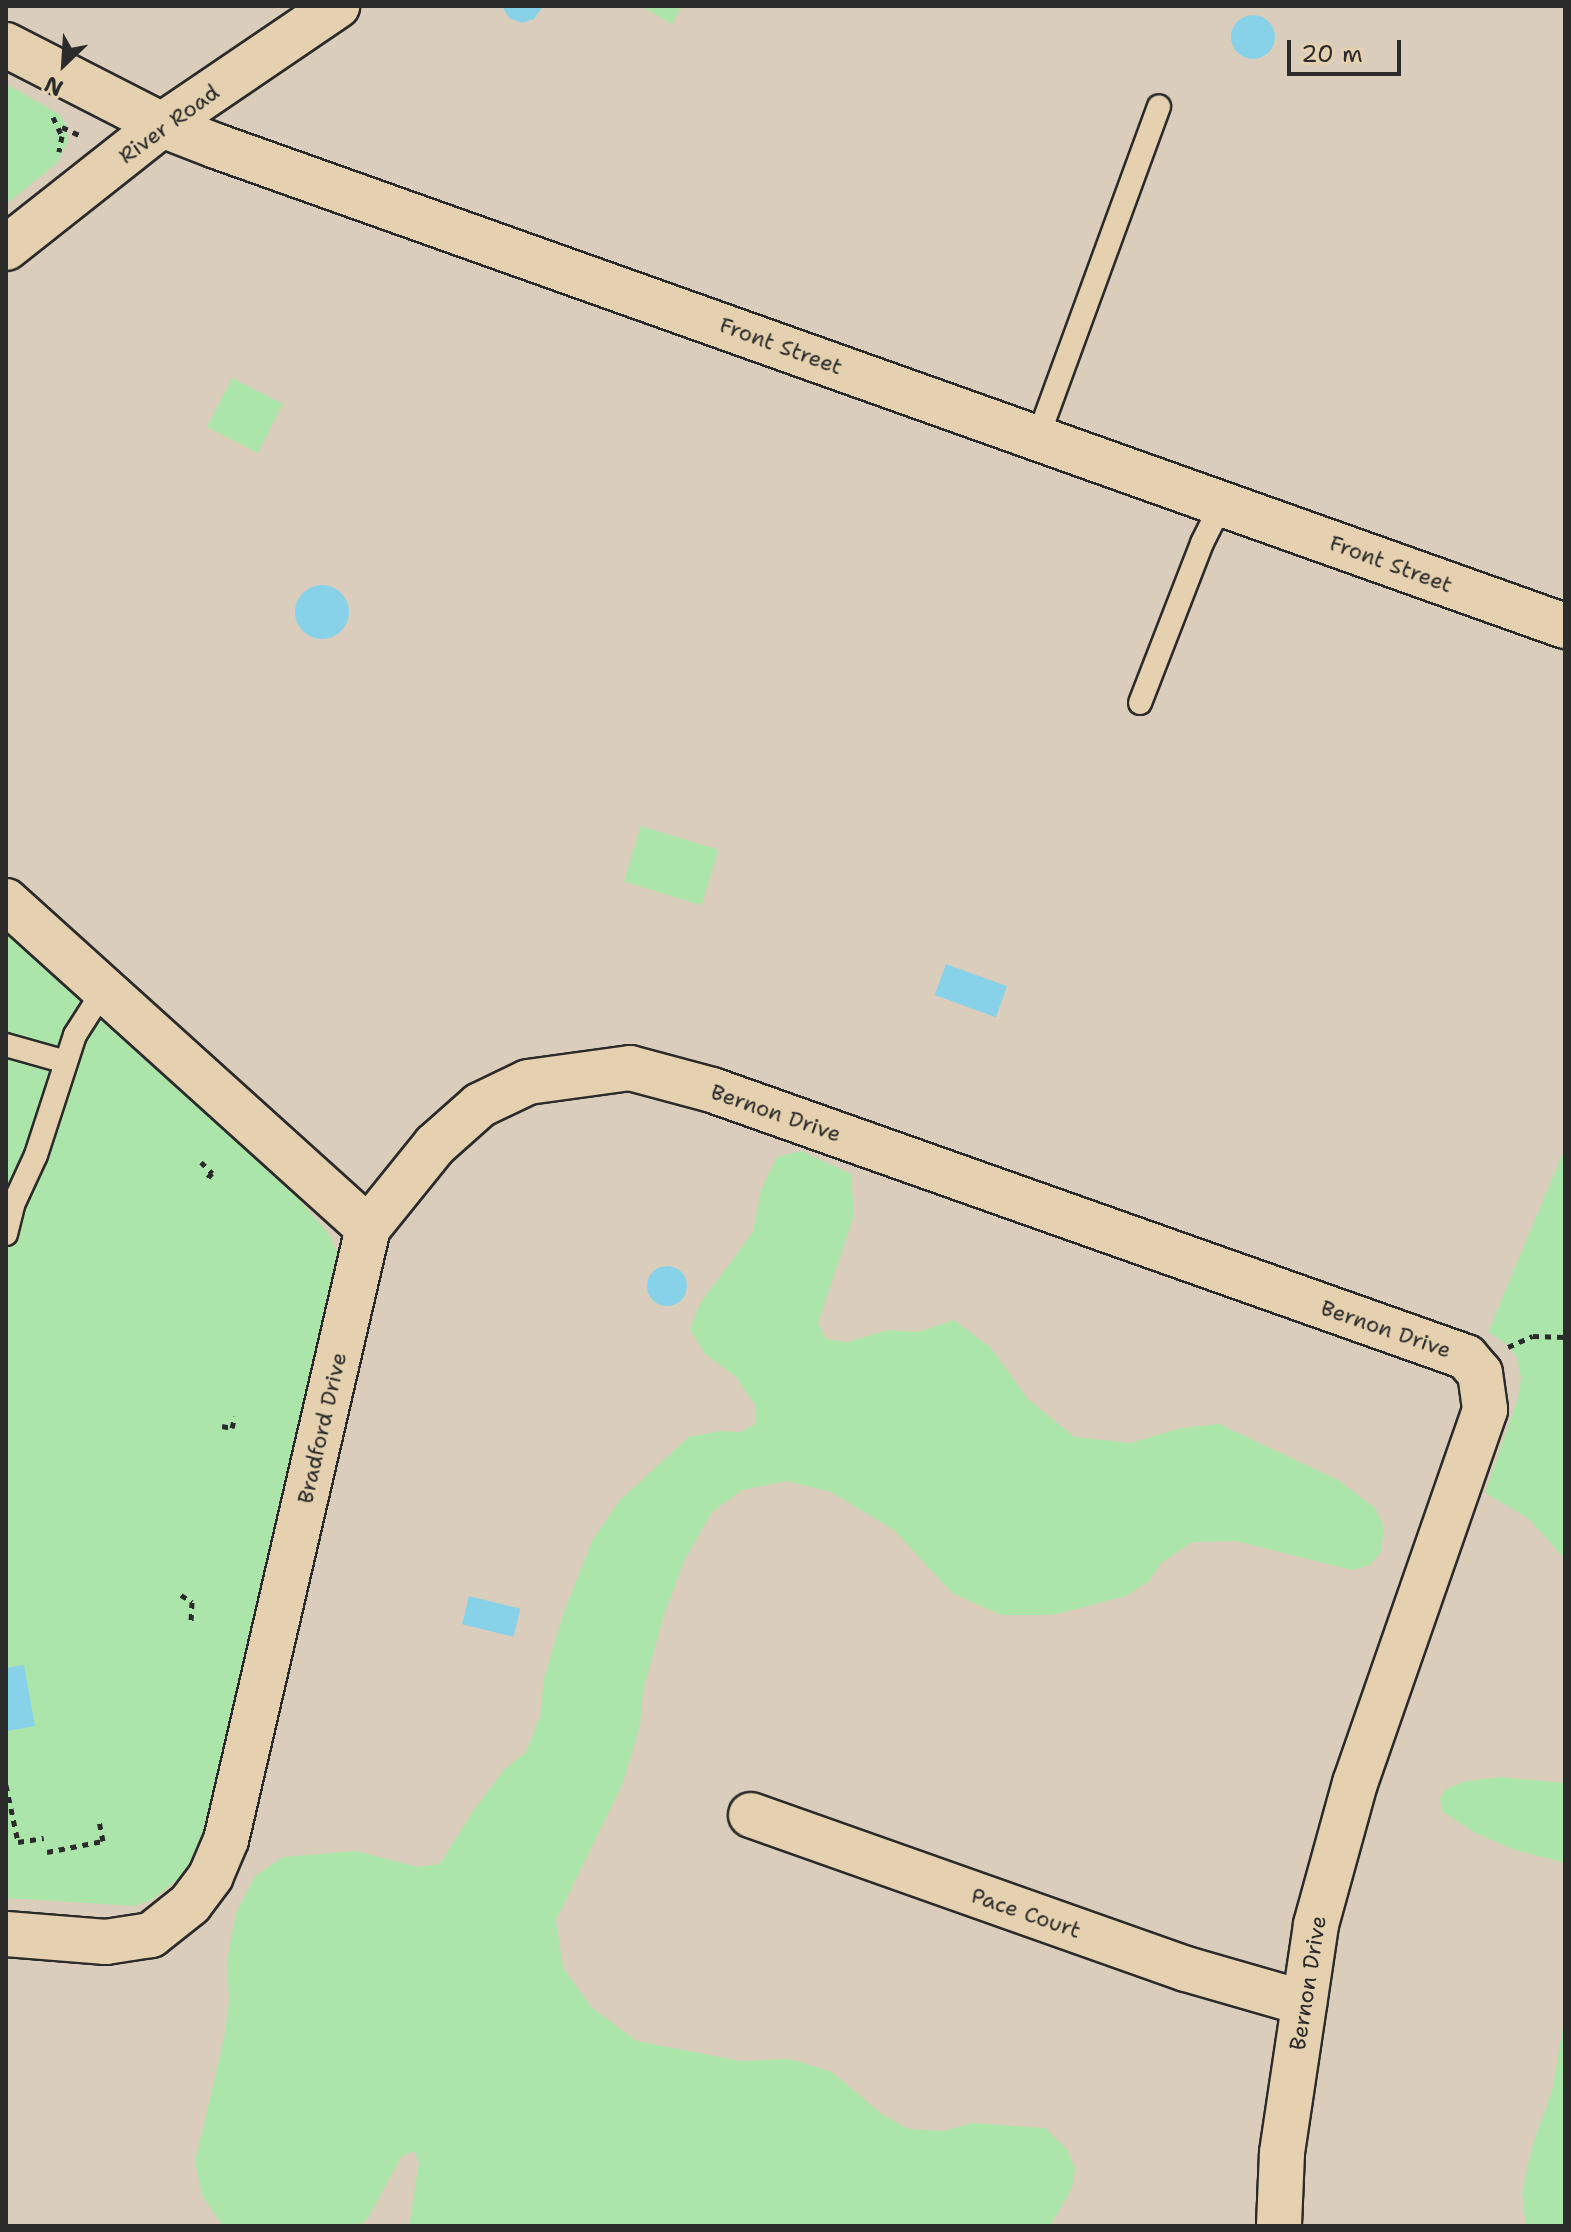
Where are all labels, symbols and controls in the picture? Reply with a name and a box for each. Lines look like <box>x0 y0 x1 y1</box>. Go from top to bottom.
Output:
north arrow <box>24 24 104 104</box>
scale bar <box>1291 24 1405 74</box>
text: 20 m <box>1301 38 1363 70</box>
text: N <box>40 69 68 103</box>
street label: River Road <box>114 79 224 169</box>
street label: Front Street <box>716 312 846 380</box>
street label: Front Street <box>1326 530 1456 598</box>
street label: Bernon Drive <box>707 1078 845 1148</box>
street label: Bernon Drive <box>1317 1294 1455 1364</box>
street label: Bradford Drive <box>292 1350 352 1506</box>
street label: Pace Court <box>968 1882 1084 1944</box>
street label: Bernon Drive <box>1284 1914 1332 2052</box>

